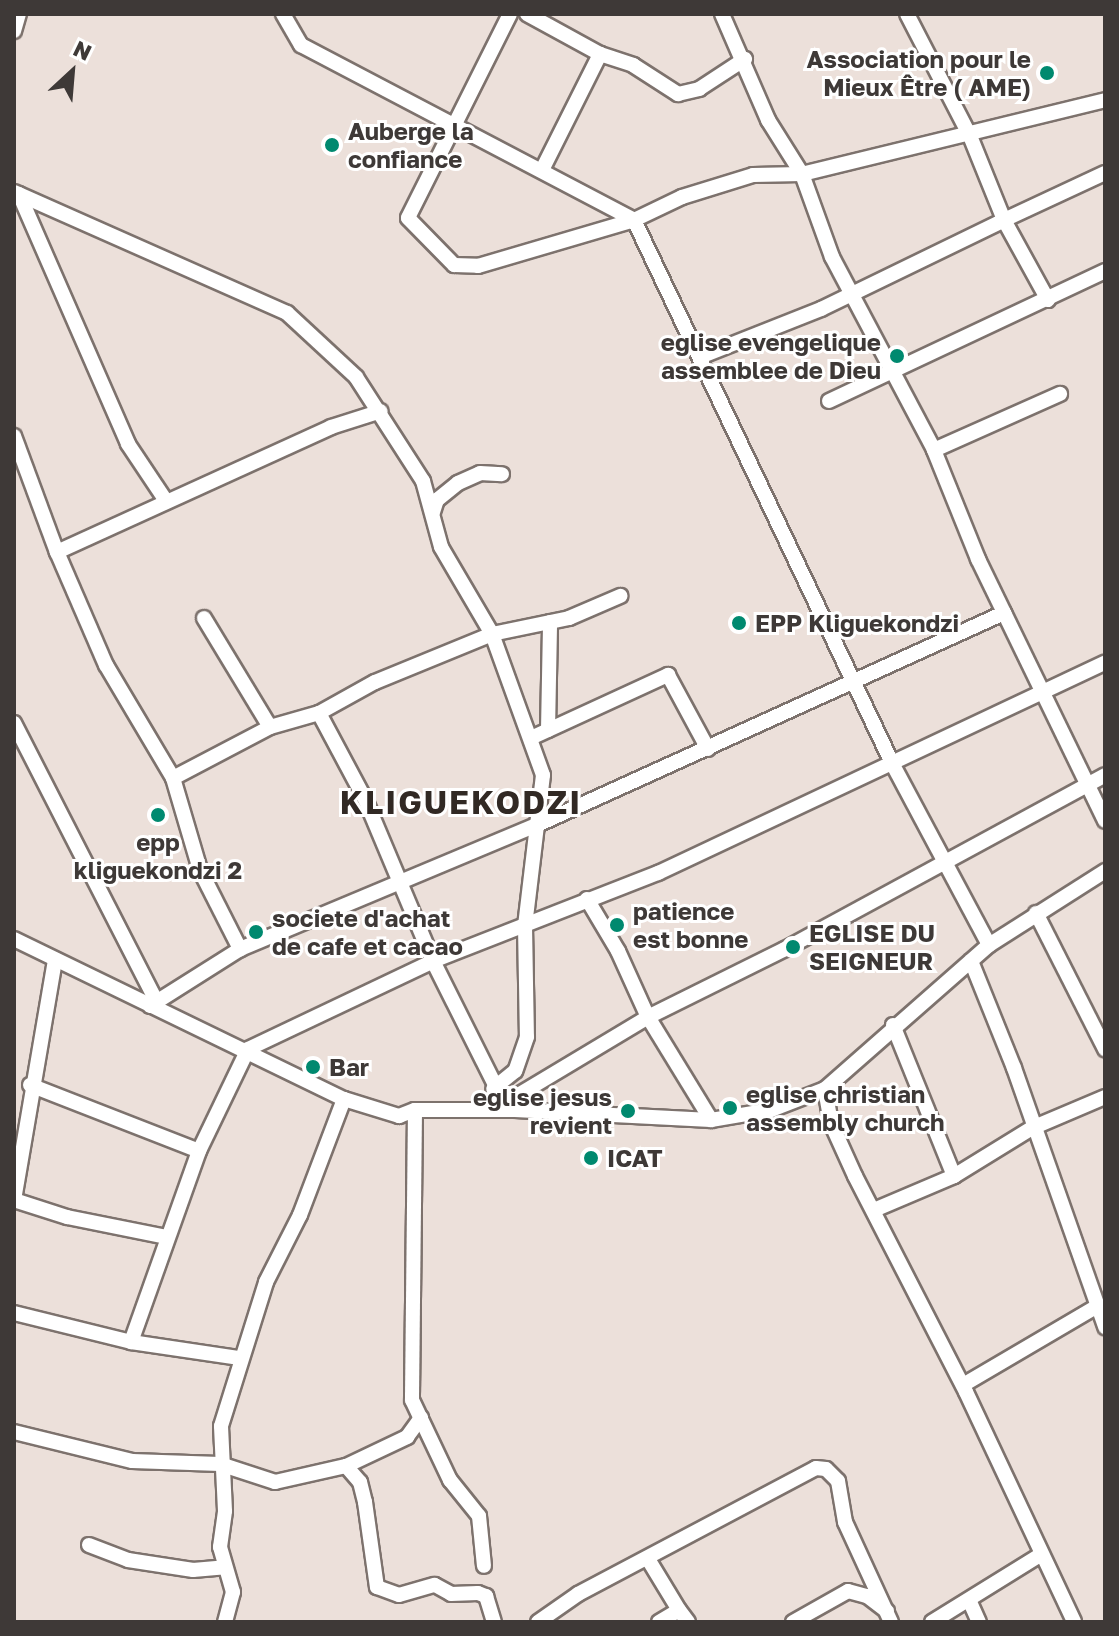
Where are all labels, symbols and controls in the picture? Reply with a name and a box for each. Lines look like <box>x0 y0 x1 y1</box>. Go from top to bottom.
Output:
north arrow <box>32 32 112 112</box>
text: N <box>69 34 96 66</box>
place label: Association pour le Mieux Être ( AME) <box>807 45 1031 101</box>
marker: Association pour le Mieux Être ( AME) <box>1038 64 1056 82</box>
place label: Auberge la confiance <box>348 117 474 173</box>
marker: Auberge la confiance <box>323 136 341 154</box>
place label: eglise evengelique assemblee de Dieu <box>661 328 881 384</box>
marker: eglise evengelique assemblee de Dieu <box>888 347 906 365</box>
place label: EPP Kliguekondzi <box>755 609 959 637</box>
marker: EPP Kliguekondzi <box>730 614 748 632</box>
district label: KLIGUEKODZI <box>340 783 582 821</box>
marker: epp kliguekondzi 2 <box>149 806 167 824</box>
place label: epp kliguekondzi 2 <box>74 828 242 884</box>
place label: patience est bonne <box>633 897 748 953</box>
place label: societe d'achat de cafe et cacao <box>272 904 463 960</box>
marker: patience est bonne <box>608 916 626 934</box>
place label: EGLISE DU SEIGNEUR <box>809 919 935 975</box>
marker: societe d'achat de cafe et cacao <box>247 923 265 941</box>
marker: EGLISE DU SEIGNEUR <box>784 938 802 956</box>
place label: Bar <box>329 1053 369 1081</box>
marker: Bar <box>304 1058 322 1076</box>
place label: eglise christian assembly church <box>746 1080 945 1136</box>
place label: eglise jesus revient <box>473 1083 612 1139</box>
marker: eglise christian assembly church <box>721 1099 739 1117</box>
marker: eglise jesus revient <box>619 1102 637 1120</box>
place label: ICAT <box>607 1144 663 1172</box>
marker: ICAT <box>582 1149 600 1167</box>

